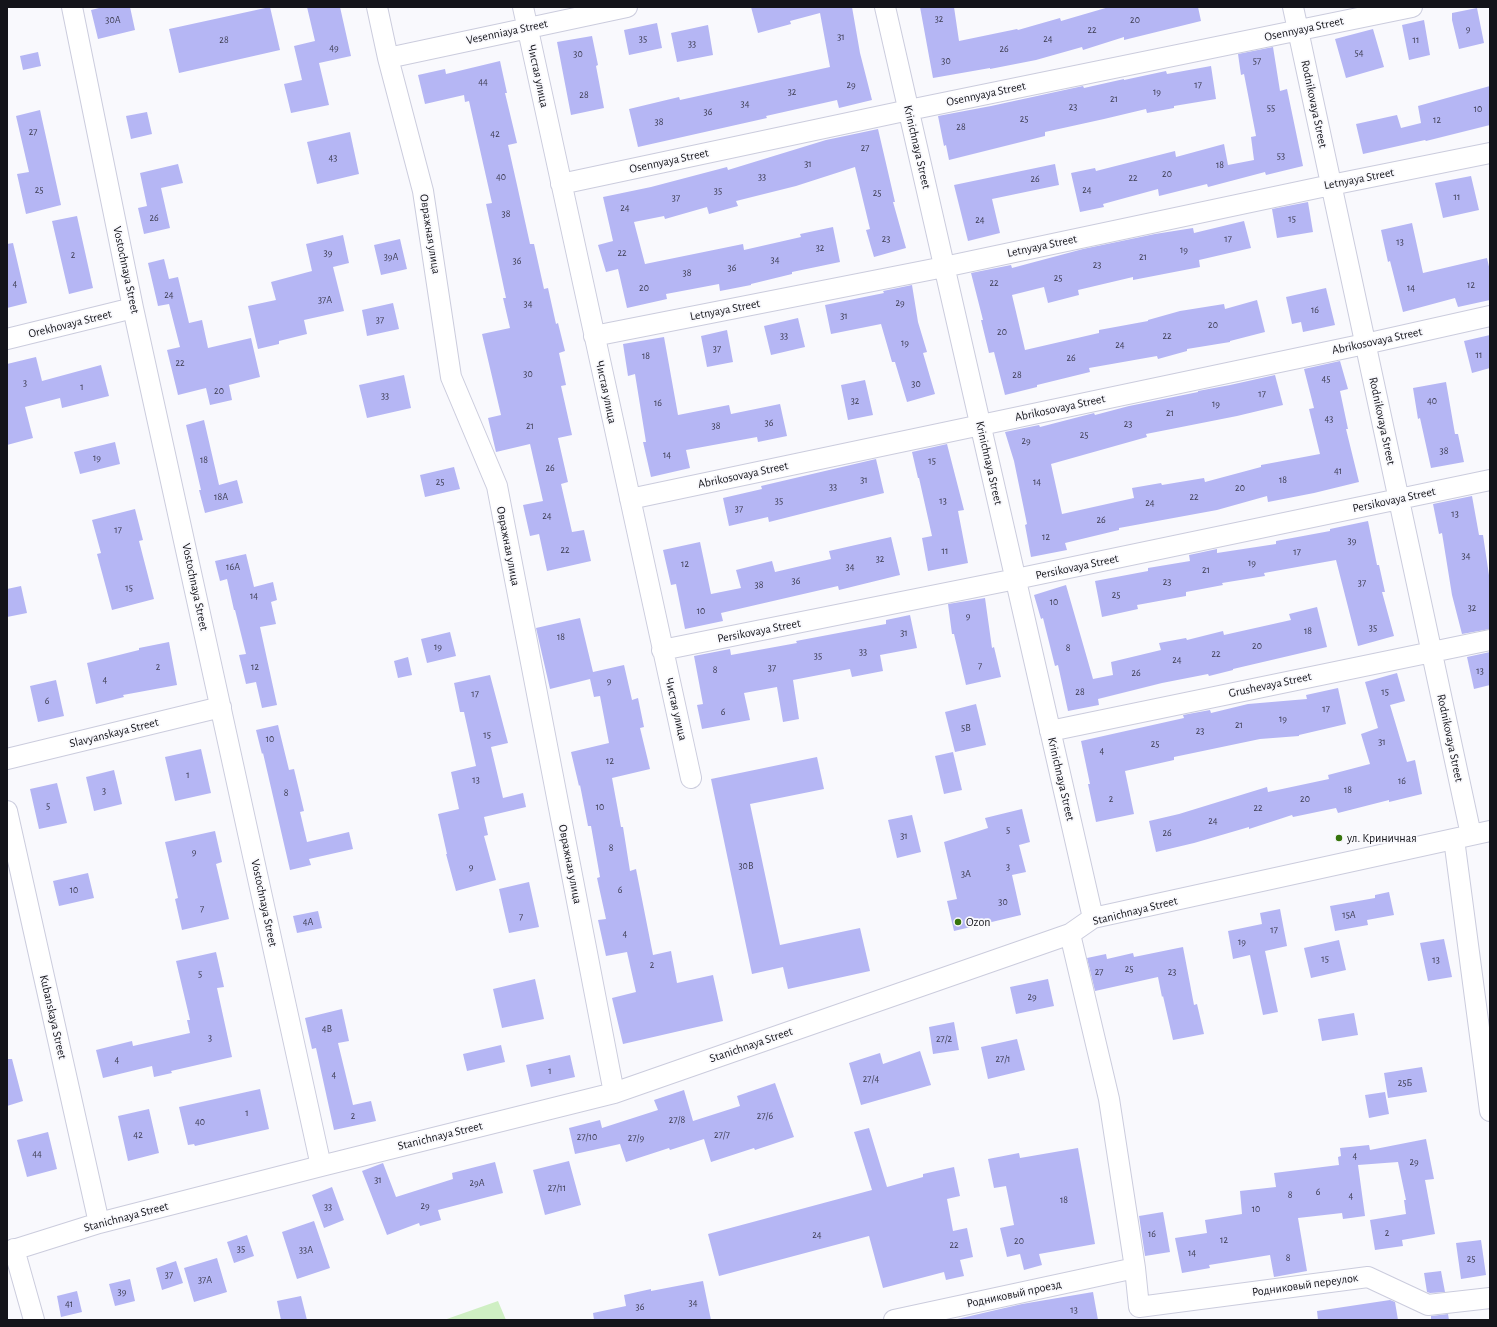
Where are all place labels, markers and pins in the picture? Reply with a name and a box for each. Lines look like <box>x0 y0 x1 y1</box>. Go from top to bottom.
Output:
place label: ул. Криничная <box>1347 831 1417 845</box>
marker: ул. Криничная <box>1334 833 1344 843</box>
place label: Ozon <box>966 915 990 929</box>
marker: Ozon <box>953 917 963 927</box>

